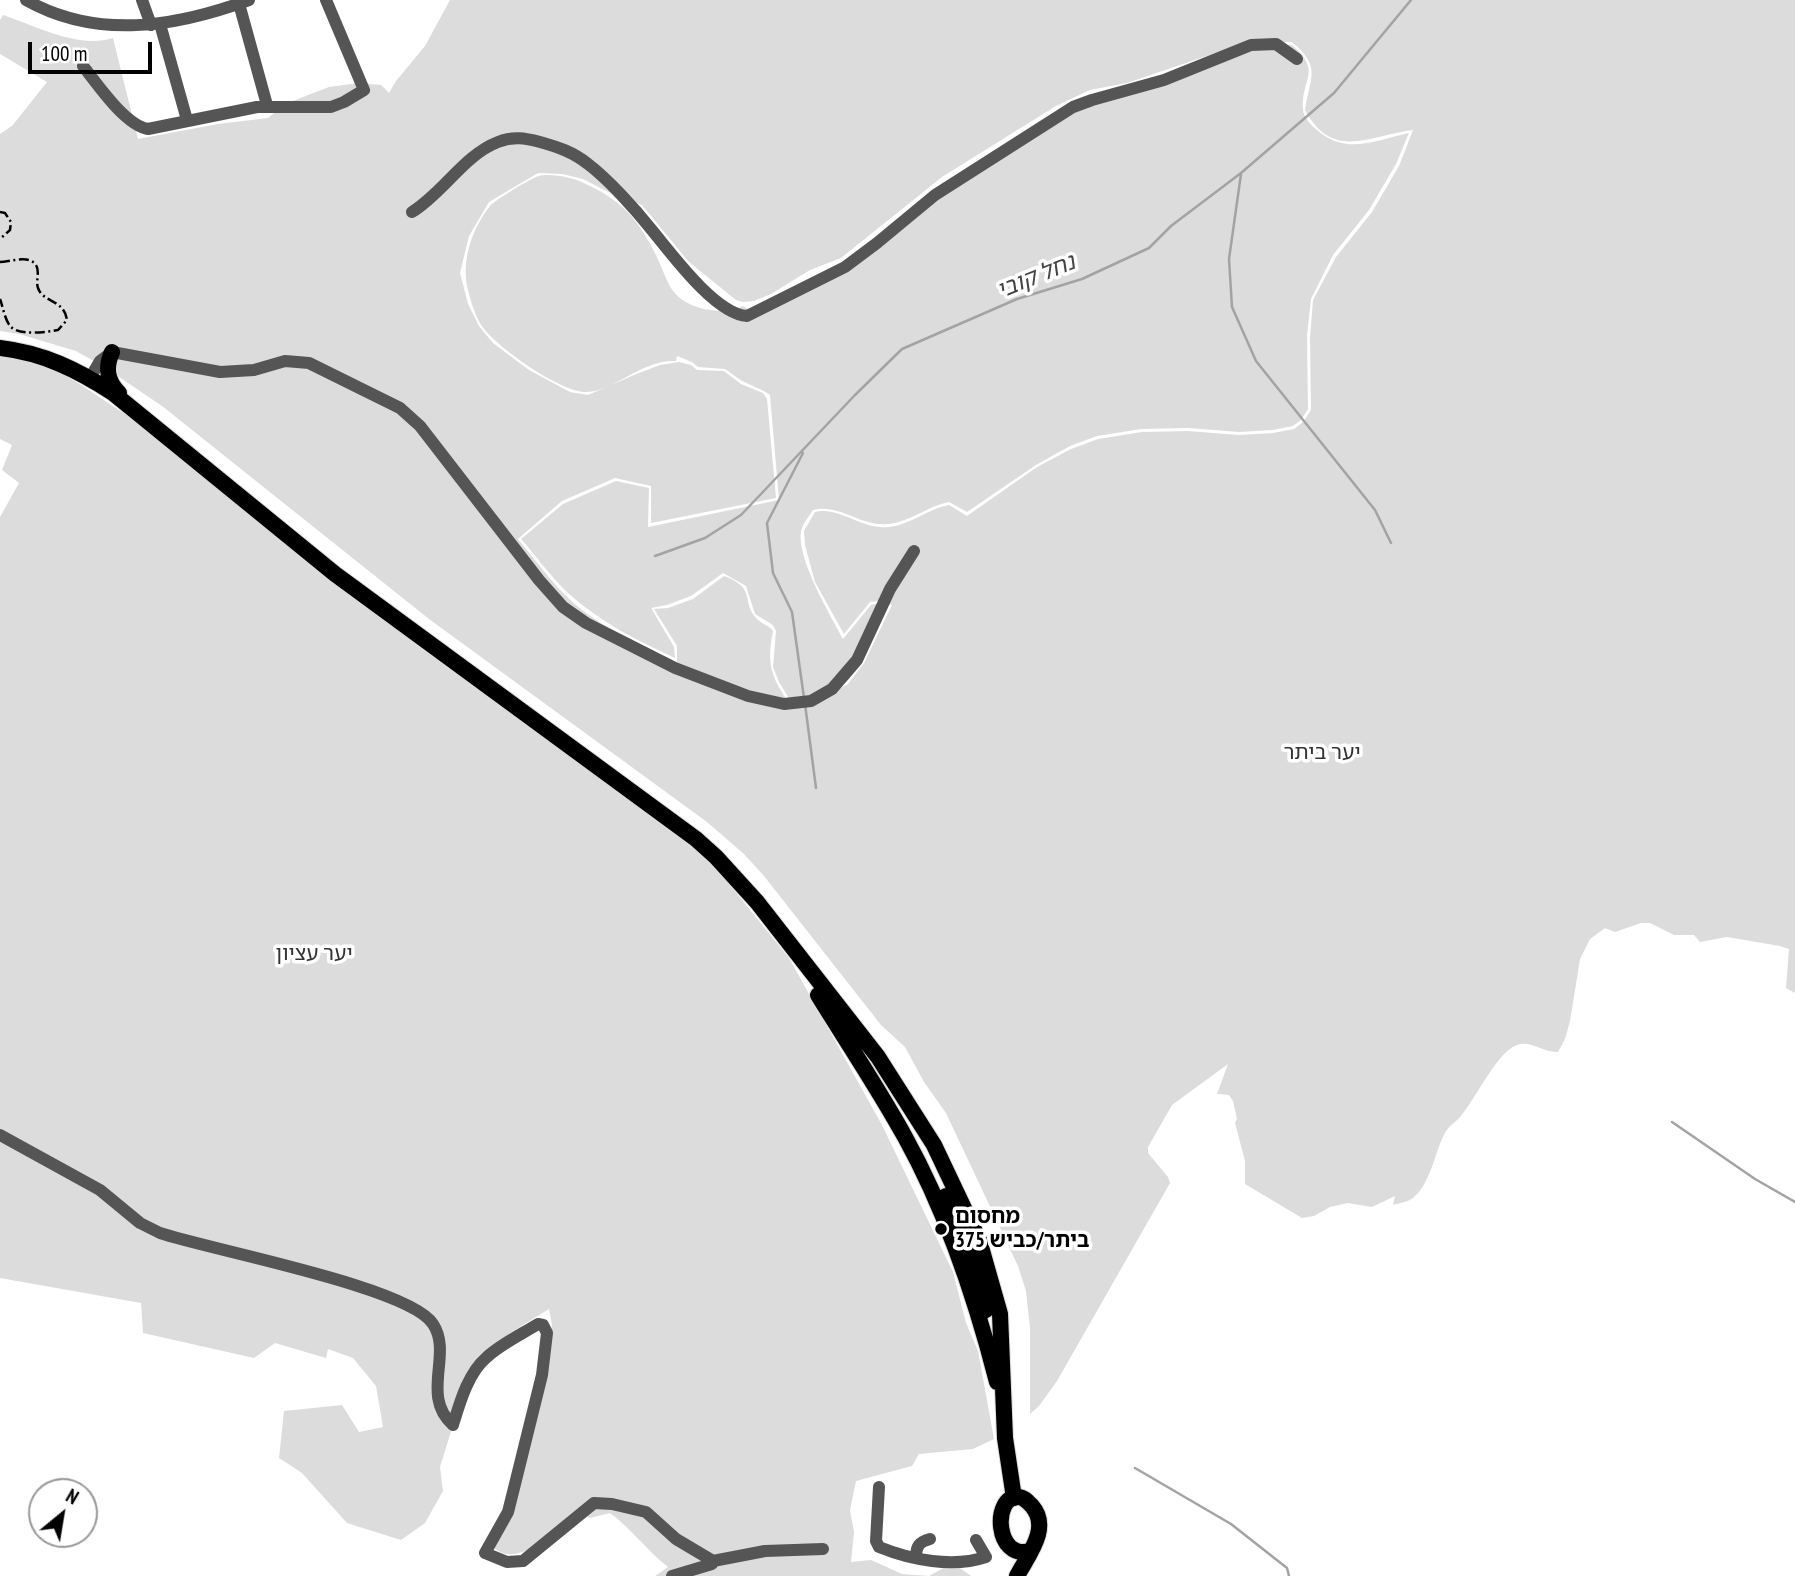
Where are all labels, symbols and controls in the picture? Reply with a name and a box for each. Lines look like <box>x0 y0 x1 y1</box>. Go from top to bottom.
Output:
scale bar <box>32 28 156 72</box>
text: 100 m <box>41 40 87 67</box>
water label: נחל קובי <box>993 249 1079 305</box>
park label: יער ביתר <box>1283 740 1361 766</box>
park label: יער עציון <box>275 941 353 967</box>
place label: מחסום ביתר/כביש 375 <box>955 1204 1089 1254</box>
marker: מחסום ביתר/כביש 375 <box>933 1221 949 1237</box>
north arrow <box>28 1478 98 1548</box>
text: N <box>62 1484 83 1510</box>

